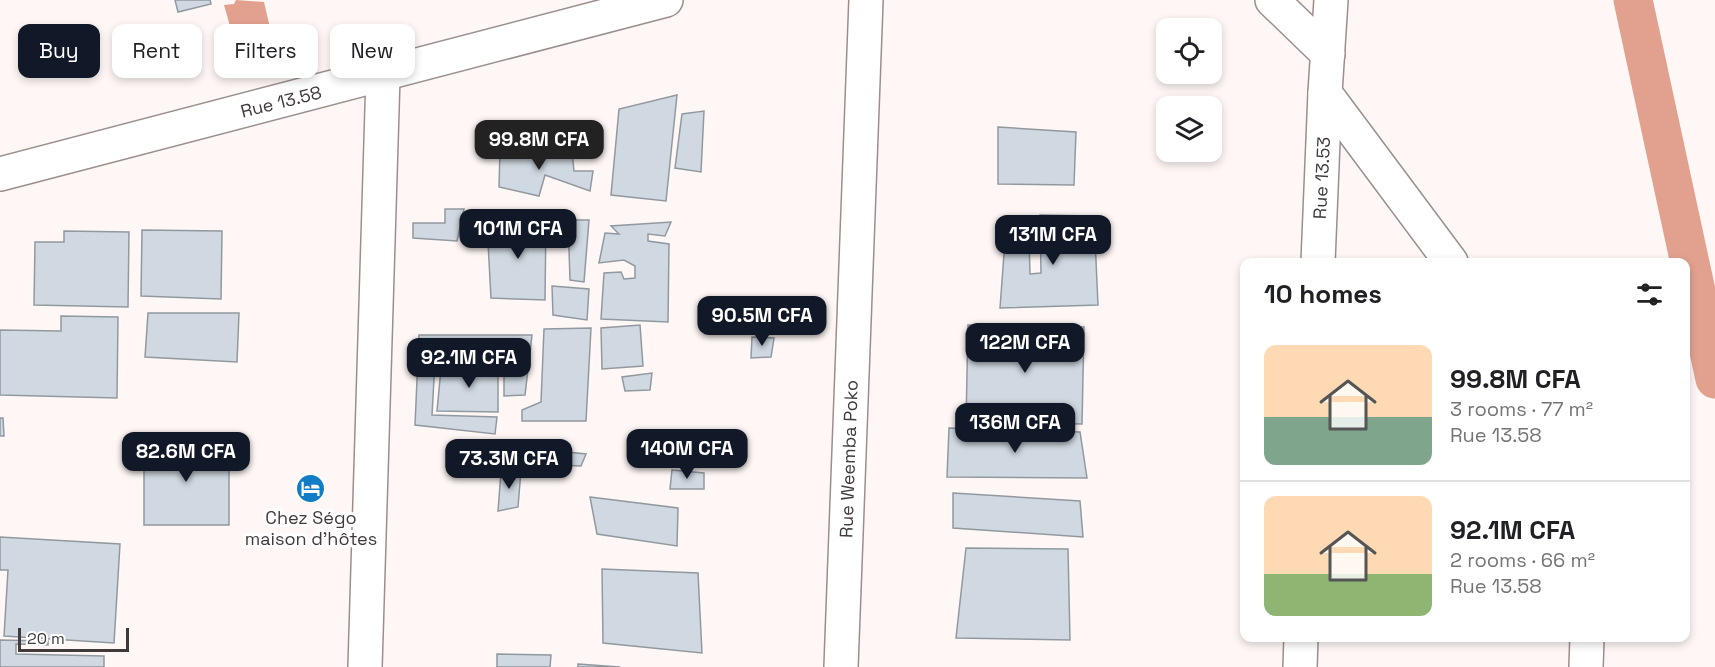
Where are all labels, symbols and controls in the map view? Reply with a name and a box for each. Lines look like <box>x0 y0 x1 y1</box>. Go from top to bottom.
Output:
map controls <box>1156 18 1222 162</box>
button: locate <box>1156 18 1222 84</box>
chip: Buy <box>18 24 100 78</box>
chip: Rent <box>112 24 202 78</box>
chip: Filters <box>214 24 318 78</box>
chip: New <box>330 24 415 78</box>
street label: Rue 13.58 <box>238 80 324 123</box>
button: layers <box>1156 96 1222 162</box>
pin: 99.8M CFA <box>470 120 608 171</box>
text: 99.8M CFA <box>489 126 589 152</box>
street label: Rue 13.53 <box>1308 136 1335 220</box>
pin: 101M CFA <box>456 209 580 260</box>
text: 101M CFA <box>473 215 563 241</box>
pin: 131M CFA <box>991 215 1115 266</box>
text: 131M CFA <box>1009 221 1097 247</box>
text: 10 homes <box>1264 277 1382 311</box>
icon: filters <box>1633 278 1666 311</box>
pin: 90.5M CFA <box>693 296 831 347</box>
text: 90.5M CFA <box>711 302 813 328</box>
pin: 122M CFA <box>963 323 1087 374</box>
text: 122M CFA <box>980 329 1070 355</box>
pin: 92.1M CFA <box>400 338 538 389</box>
text: 92.1M CFA <box>421 344 517 370</box>
text: 99.8M CFA <box>1450 362 1581 396</box>
icon: home <box>1312 369 1384 441</box>
street label: Rue Weemba Poko <box>834 379 863 539</box>
text: 3 rooms · 77 m² <box>1450 396 1593 422</box>
pin: 136M CFA <box>953 403 1077 454</box>
text: 136M CFA <box>969 409 1061 435</box>
text: Rue 13.58 <box>1450 422 1542 448</box>
pin: 140M CFA <box>625 429 749 480</box>
pin: 82.6M CFA <box>117 432 255 483</box>
text: 140M CFA <box>641 435 733 461</box>
text: 82.6M CFA <box>136 438 236 464</box>
pin: 73.3M CFA <box>440 439 578 490</box>
text: 73.3M CFA <box>459 445 559 471</box>
hotel icon: Chez Ségo maison d'hôtes <box>295 473 327 505</box>
place label: Chez Ségo maison d'hôtes <box>245 506 377 550</box>
text: 92.1M CFA <box>1450 513 1575 547</box>
icon: home <box>1312 520 1384 592</box>
text: 2 rooms · 66 m² <box>1450 547 1595 573</box>
text: Rue 13.58 <box>1450 573 1542 599</box>
scale bar <box>18 625 129 652</box>
text: 20 m <box>27 628 65 649</box>

